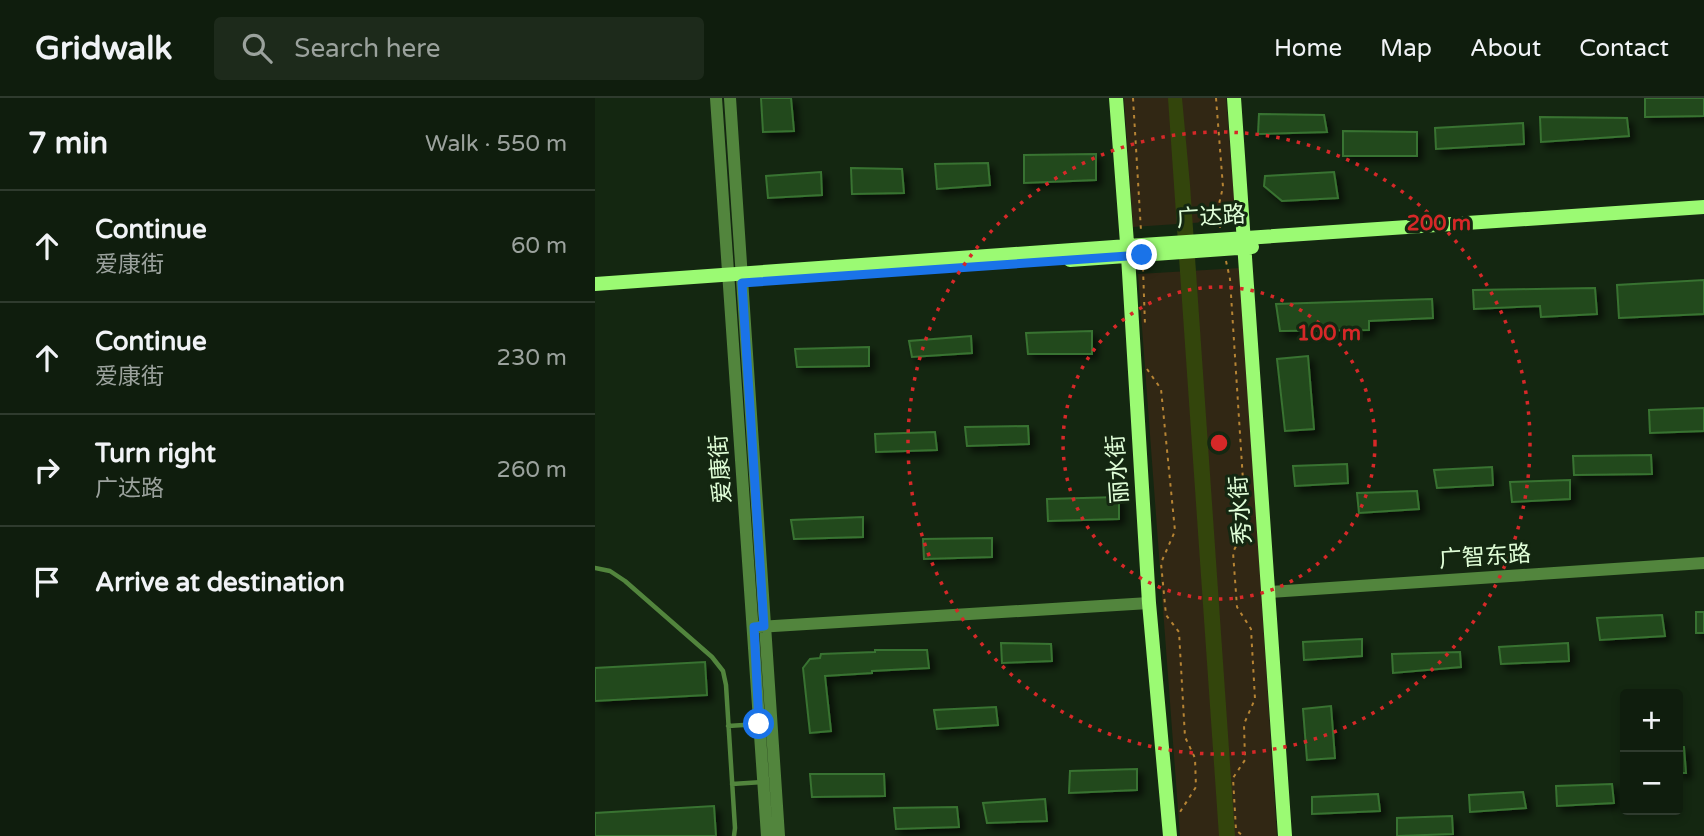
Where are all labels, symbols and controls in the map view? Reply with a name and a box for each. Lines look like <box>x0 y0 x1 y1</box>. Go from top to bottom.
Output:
search box <box>214 17 704 80</box>
text: Gridwalk <box>35 29 172 68</box>
icon: search <box>238 29 276 67</box>
text: Search here <box>294 33 441 64</box>
text: Home <box>1274 34 1342 63</box>
text: Map <box>1380 34 1432 63</box>
text: About <box>1470 34 1541 63</box>
text: Contact <box>1579 34 1669 63</box>
text: 7 min <box>28 125 108 162</box>
text: Walk · 550 m <box>425 130 567 158</box>
street label: 广达路 <box>1176 201 1246 233</box>
text: 200 m <box>1407 211 1471 236</box>
text: Continue <box>95 214 207 245</box>
icon: ahead <box>28 227 66 265</box>
text: 60 m <box>511 232 567 260</box>
route end <box>1126 239 1157 270</box>
text: 爱康街 <box>95 251 164 279</box>
text: 100 m <box>1297 321 1361 346</box>
text: Continue <box>95 326 207 357</box>
icon: ahead <box>28 339 66 377</box>
text: 230 m <box>497 344 567 372</box>
text: 爱康街 <box>95 363 164 391</box>
centre of rings <box>1207 431 1231 455</box>
street label: 爱康街 <box>705 434 737 504</box>
street label: 丽水街 <box>1102 434 1134 504</box>
text: Turn right <box>95 438 216 469</box>
icon: right <box>28 451 66 489</box>
text: 260 m <box>497 456 567 484</box>
text: 广达路 <box>95 475 164 503</box>
street label: 秀水街 <box>1225 475 1257 545</box>
street label: 广智东路 <box>1438 540 1532 574</box>
icon: arrive <box>28 563 66 601</box>
text: Arrive at destination <box>95 567 345 598</box>
map controls <box>1620 689 1683 815</box>
button: + <box>1620 689 1683 752</box>
route start <box>743 708 774 739</box>
button: − <box>1620 752 1683 815</box>

